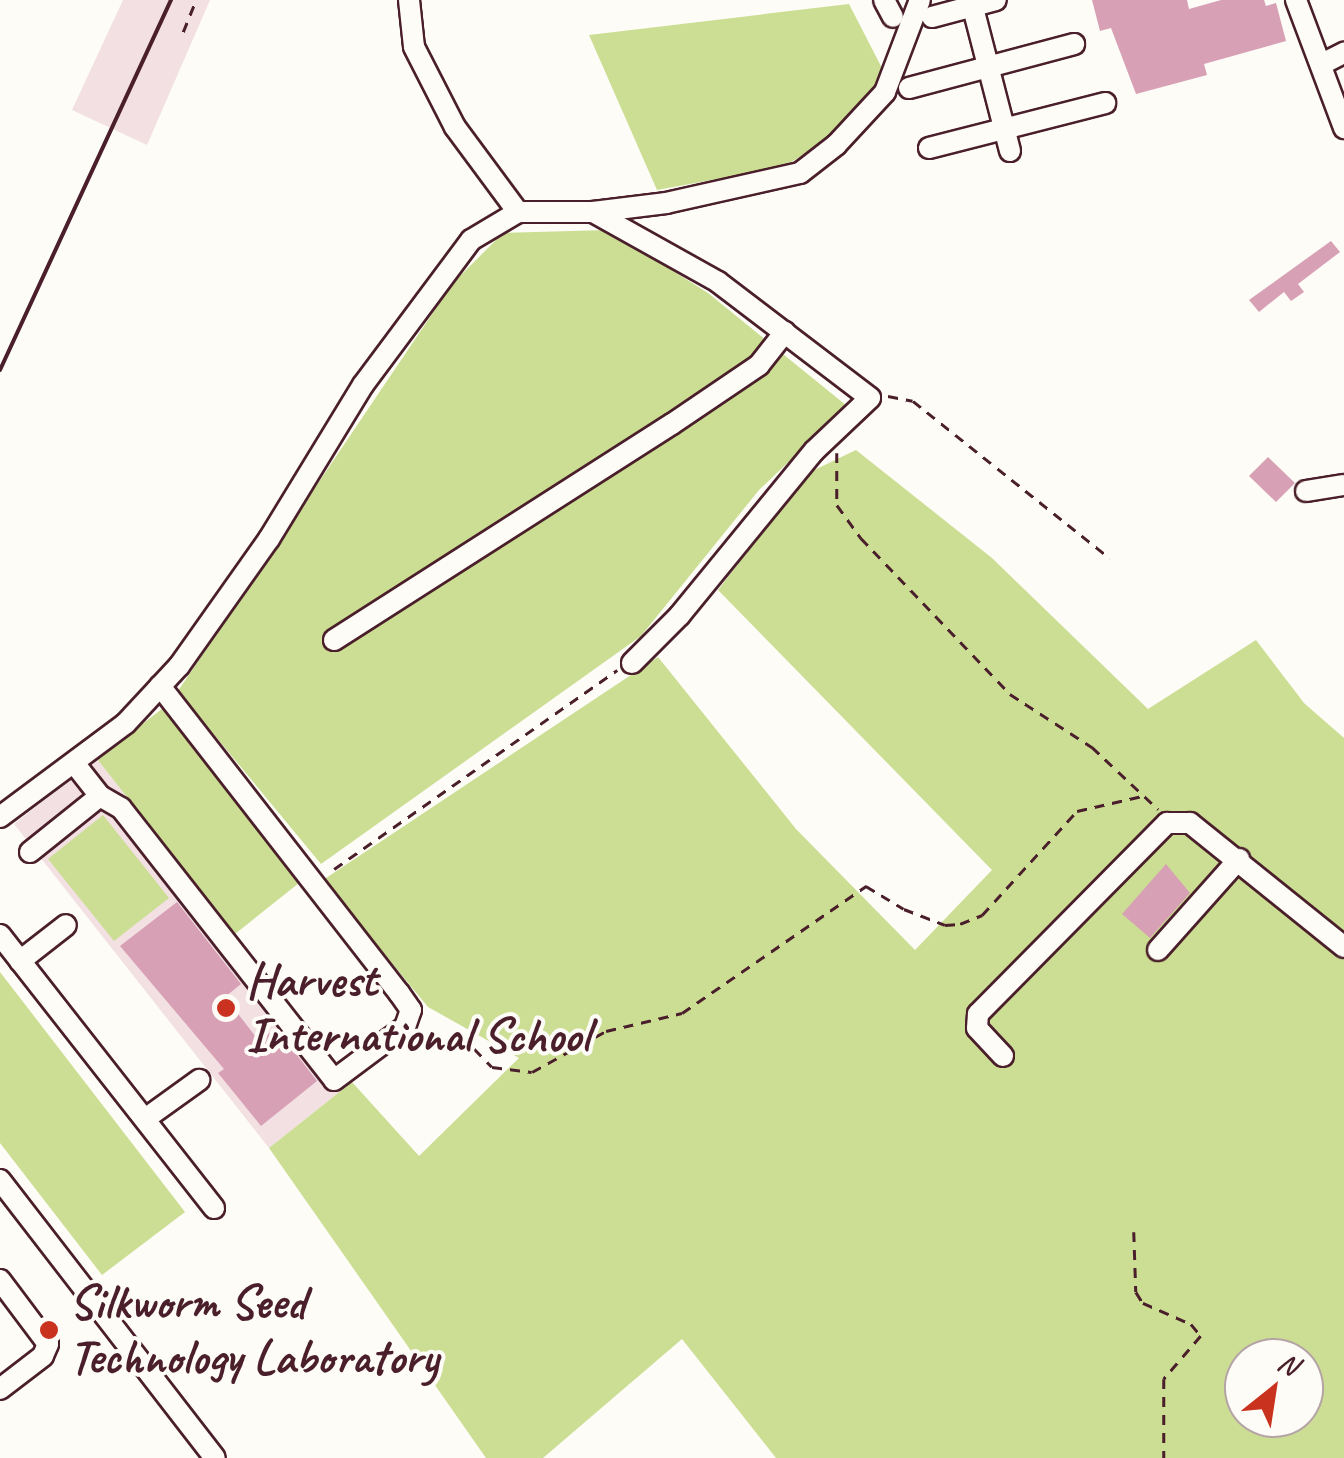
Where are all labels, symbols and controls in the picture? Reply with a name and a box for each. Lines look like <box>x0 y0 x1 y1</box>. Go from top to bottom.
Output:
place label: Harvest International School <box>246 951 588 1064</box>
marker: Harvest International School <box>215 997 237 1019</box>
place label: Silkworm Seed Technology Laboratory <box>69 1273 438 1386</box>
marker: Silkworm Seed Technology Laboratory <box>38 1319 60 1341</box>
north arrow <box>1224 1338 1324 1438</box>
text: N <box>1272 1344 1305 1383</box>

